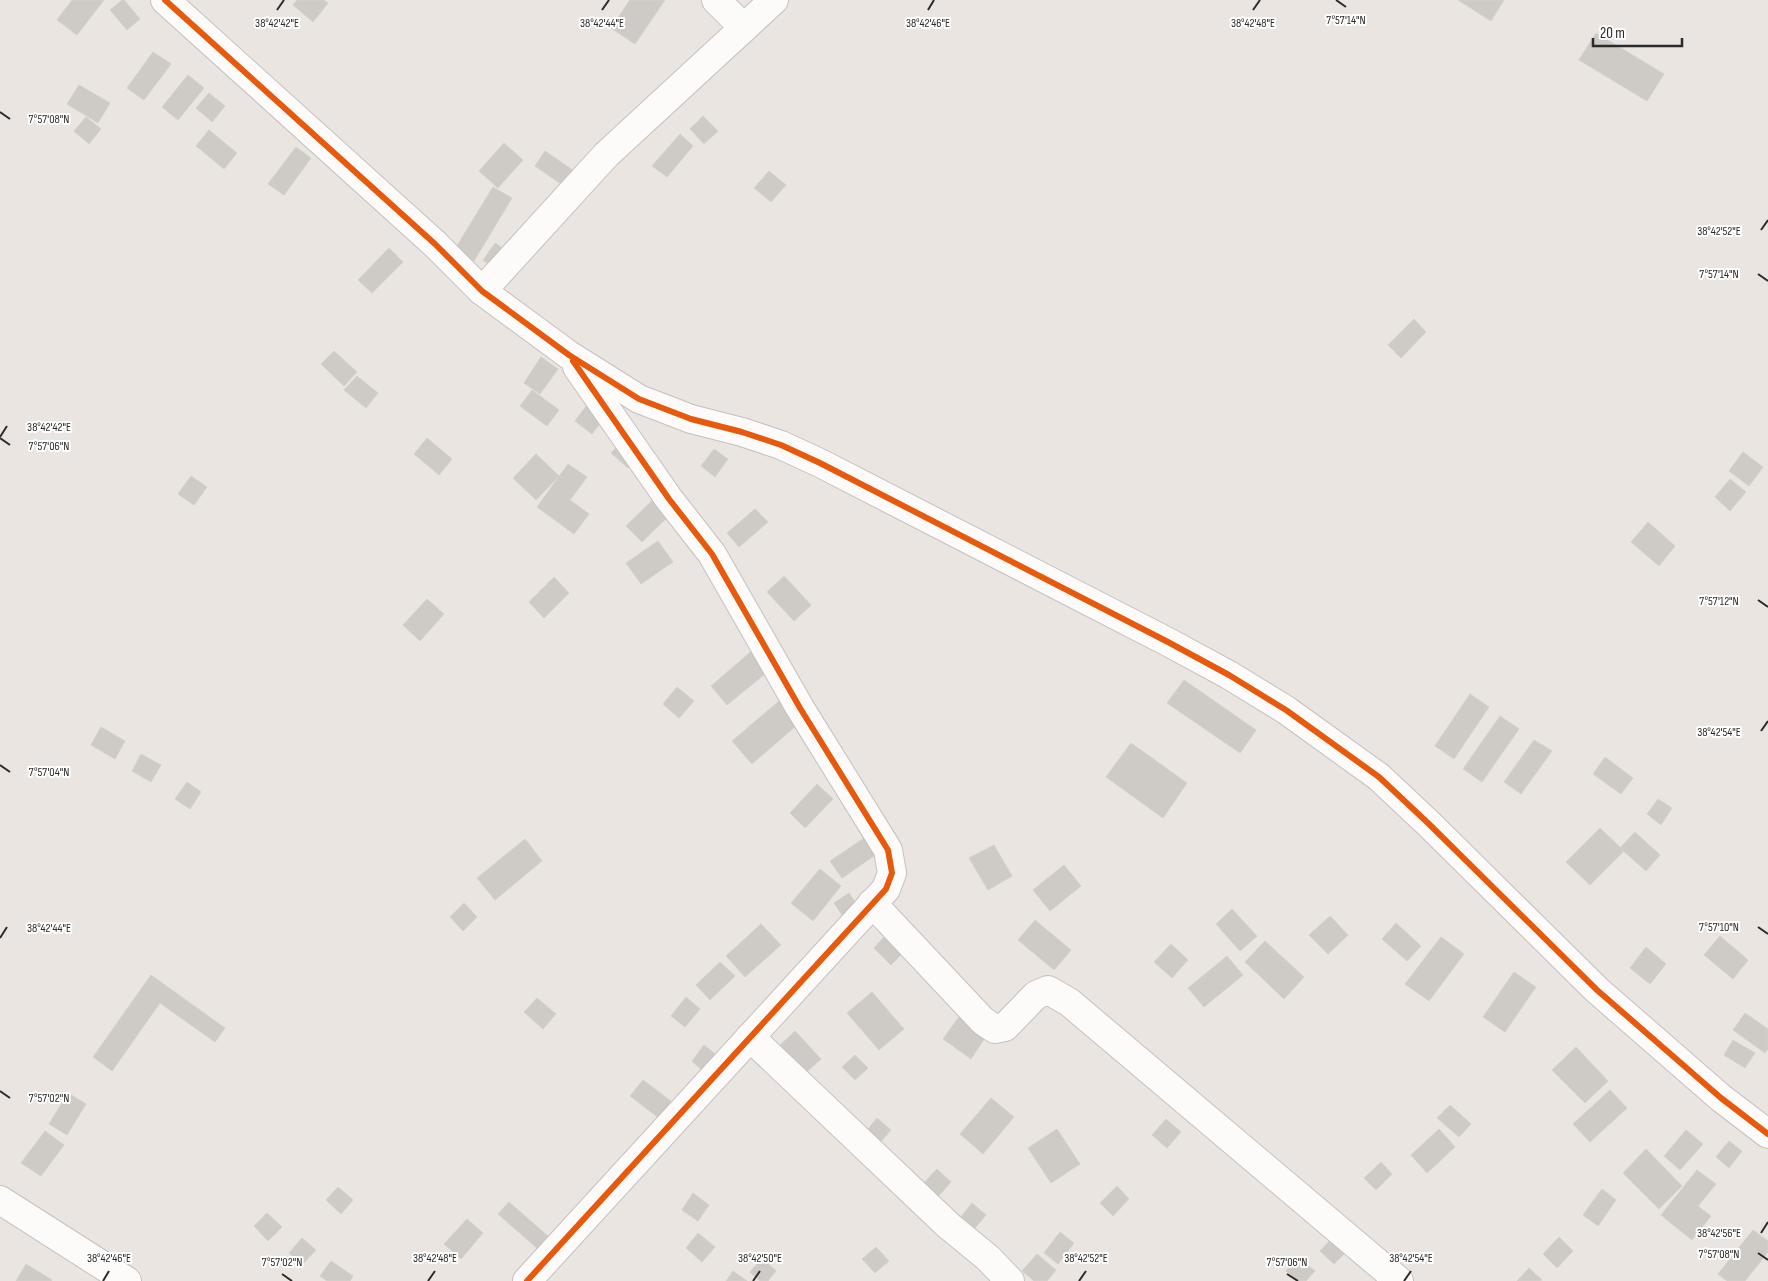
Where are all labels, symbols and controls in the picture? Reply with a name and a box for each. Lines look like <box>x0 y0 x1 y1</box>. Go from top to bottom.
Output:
text: 7°57'14"N <box>1326 13 1366 28</box>
scale bar <box>1593 15 1682 47</box>
text: 38°42'42"E <box>255 16 299 31</box>
text: 38°42'44"E <box>580 16 624 31</box>
text: 38°42'46"E <box>906 16 950 31</box>
text: 38°42'48"E <box>1231 16 1275 31</box>
text: 20 m <box>1600 24 1625 43</box>
text: 7°57'08"N <box>29 112 69 127</box>
text: 38°42'52"E <box>1697 224 1741 239</box>
text: 7°57'14"N <box>1699 267 1739 282</box>
text: 38°42'42"E <box>27 420 71 435</box>
text: 7°57'06"N <box>29 439 69 454</box>
text: 7°57'12"N <box>1699 594 1739 609</box>
text: 38°42'54"E <box>1697 725 1741 740</box>
text: 7°57'04"N <box>29 765 69 780</box>
text: 7°57'10"N <box>1699 920 1739 935</box>
text: 38°42'44"E <box>27 921 71 936</box>
text: 7°57'02"N <box>29 1091 69 1106</box>
text: 38°42'56"E <box>1697 1226 1741 1241</box>
text: 7°57'08"N <box>1699 1247 1739 1262</box>
text: 38°42'46"E <box>87 1251 131 1266</box>
text: 38°42'48"E <box>413 1251 457 1266</box>
text: 38°42'50"E <box>738 1251 782 1266</box>
text: 38°42'52"E <box>1064 1251 1108 1266</box>
text: 38°42'54"E <box>1389 1251 1433 1266</box>
text: 7°57'02"N <box>262 1255 302 1270</box>
text: 7°57'06"N <box>1267 1255 1307 1270</box>

